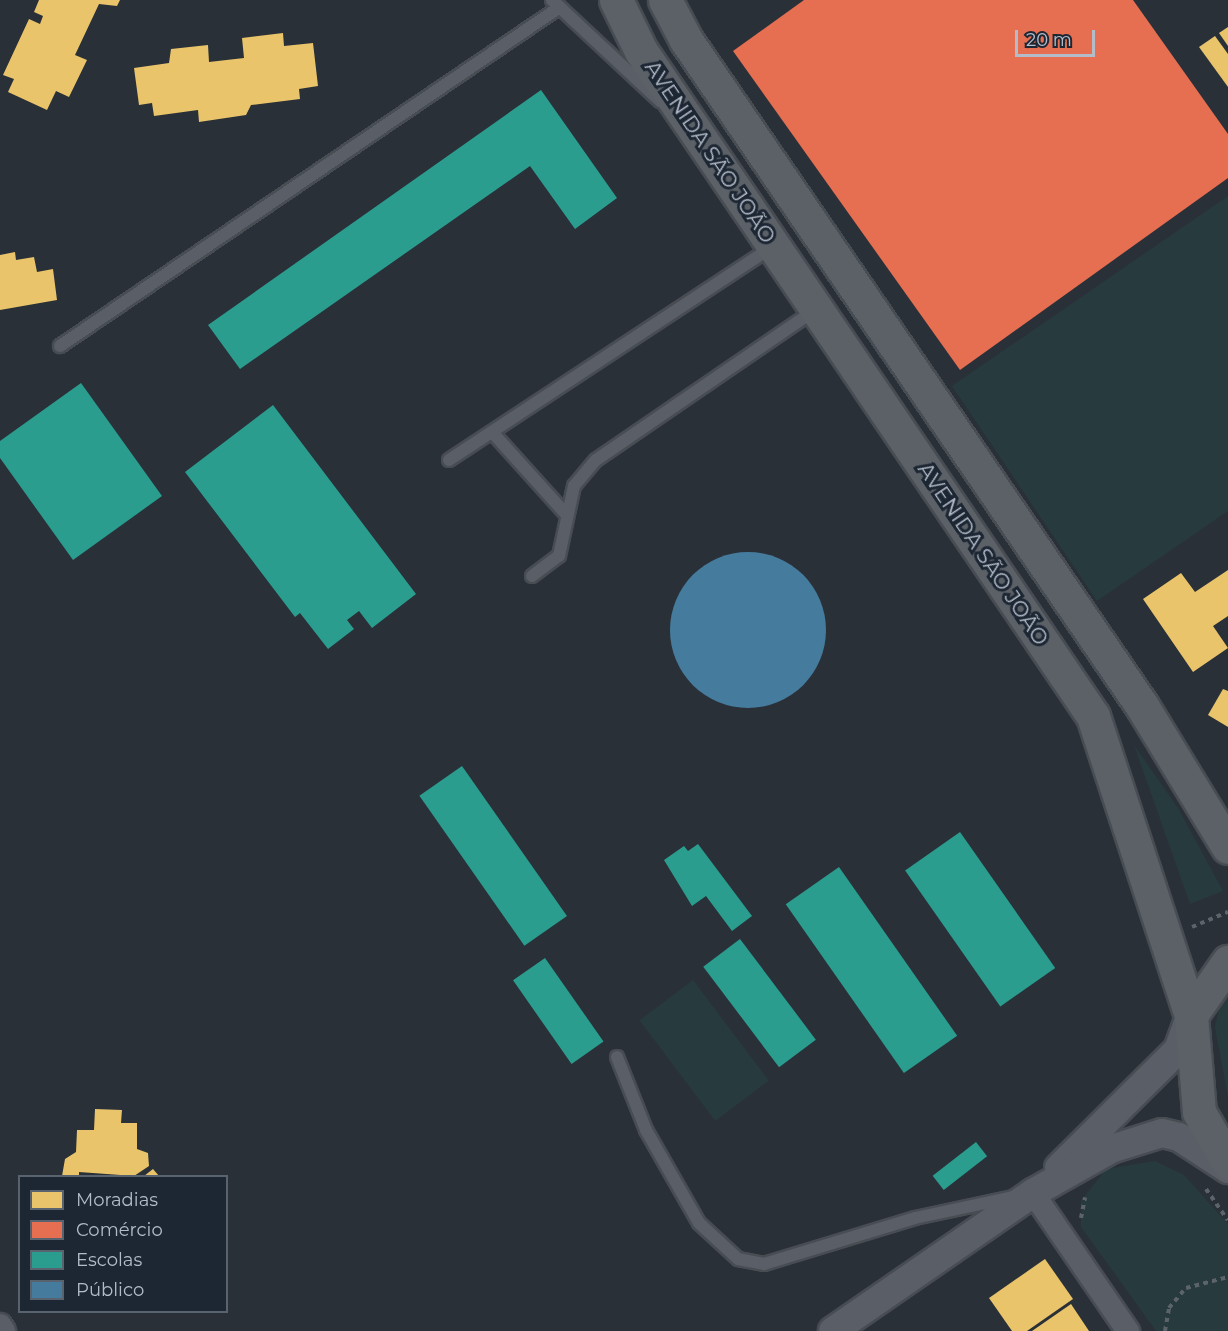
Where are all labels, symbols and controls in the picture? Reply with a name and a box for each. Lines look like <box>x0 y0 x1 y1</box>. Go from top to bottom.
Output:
scale bar <box>1018 18 1098 56</box>
text: 20 m <box>1026 29 1072 51</box>
street label: AVENIDA SÃO JOÃO <box>639 56 781 248</box>
street label: AVENIDA SÃO JOÃO <box>912 458 1054 650</box>
legend <box>18 1175 228 1313</box>
text: Moradias <box>76 1189 158 1211</box>
text: Comércio <box>76 1219 163 1241</box>
text: Escolas <box>76 1249 142 1271</box>
text: Público <box>76 1279 144 1301</box>

